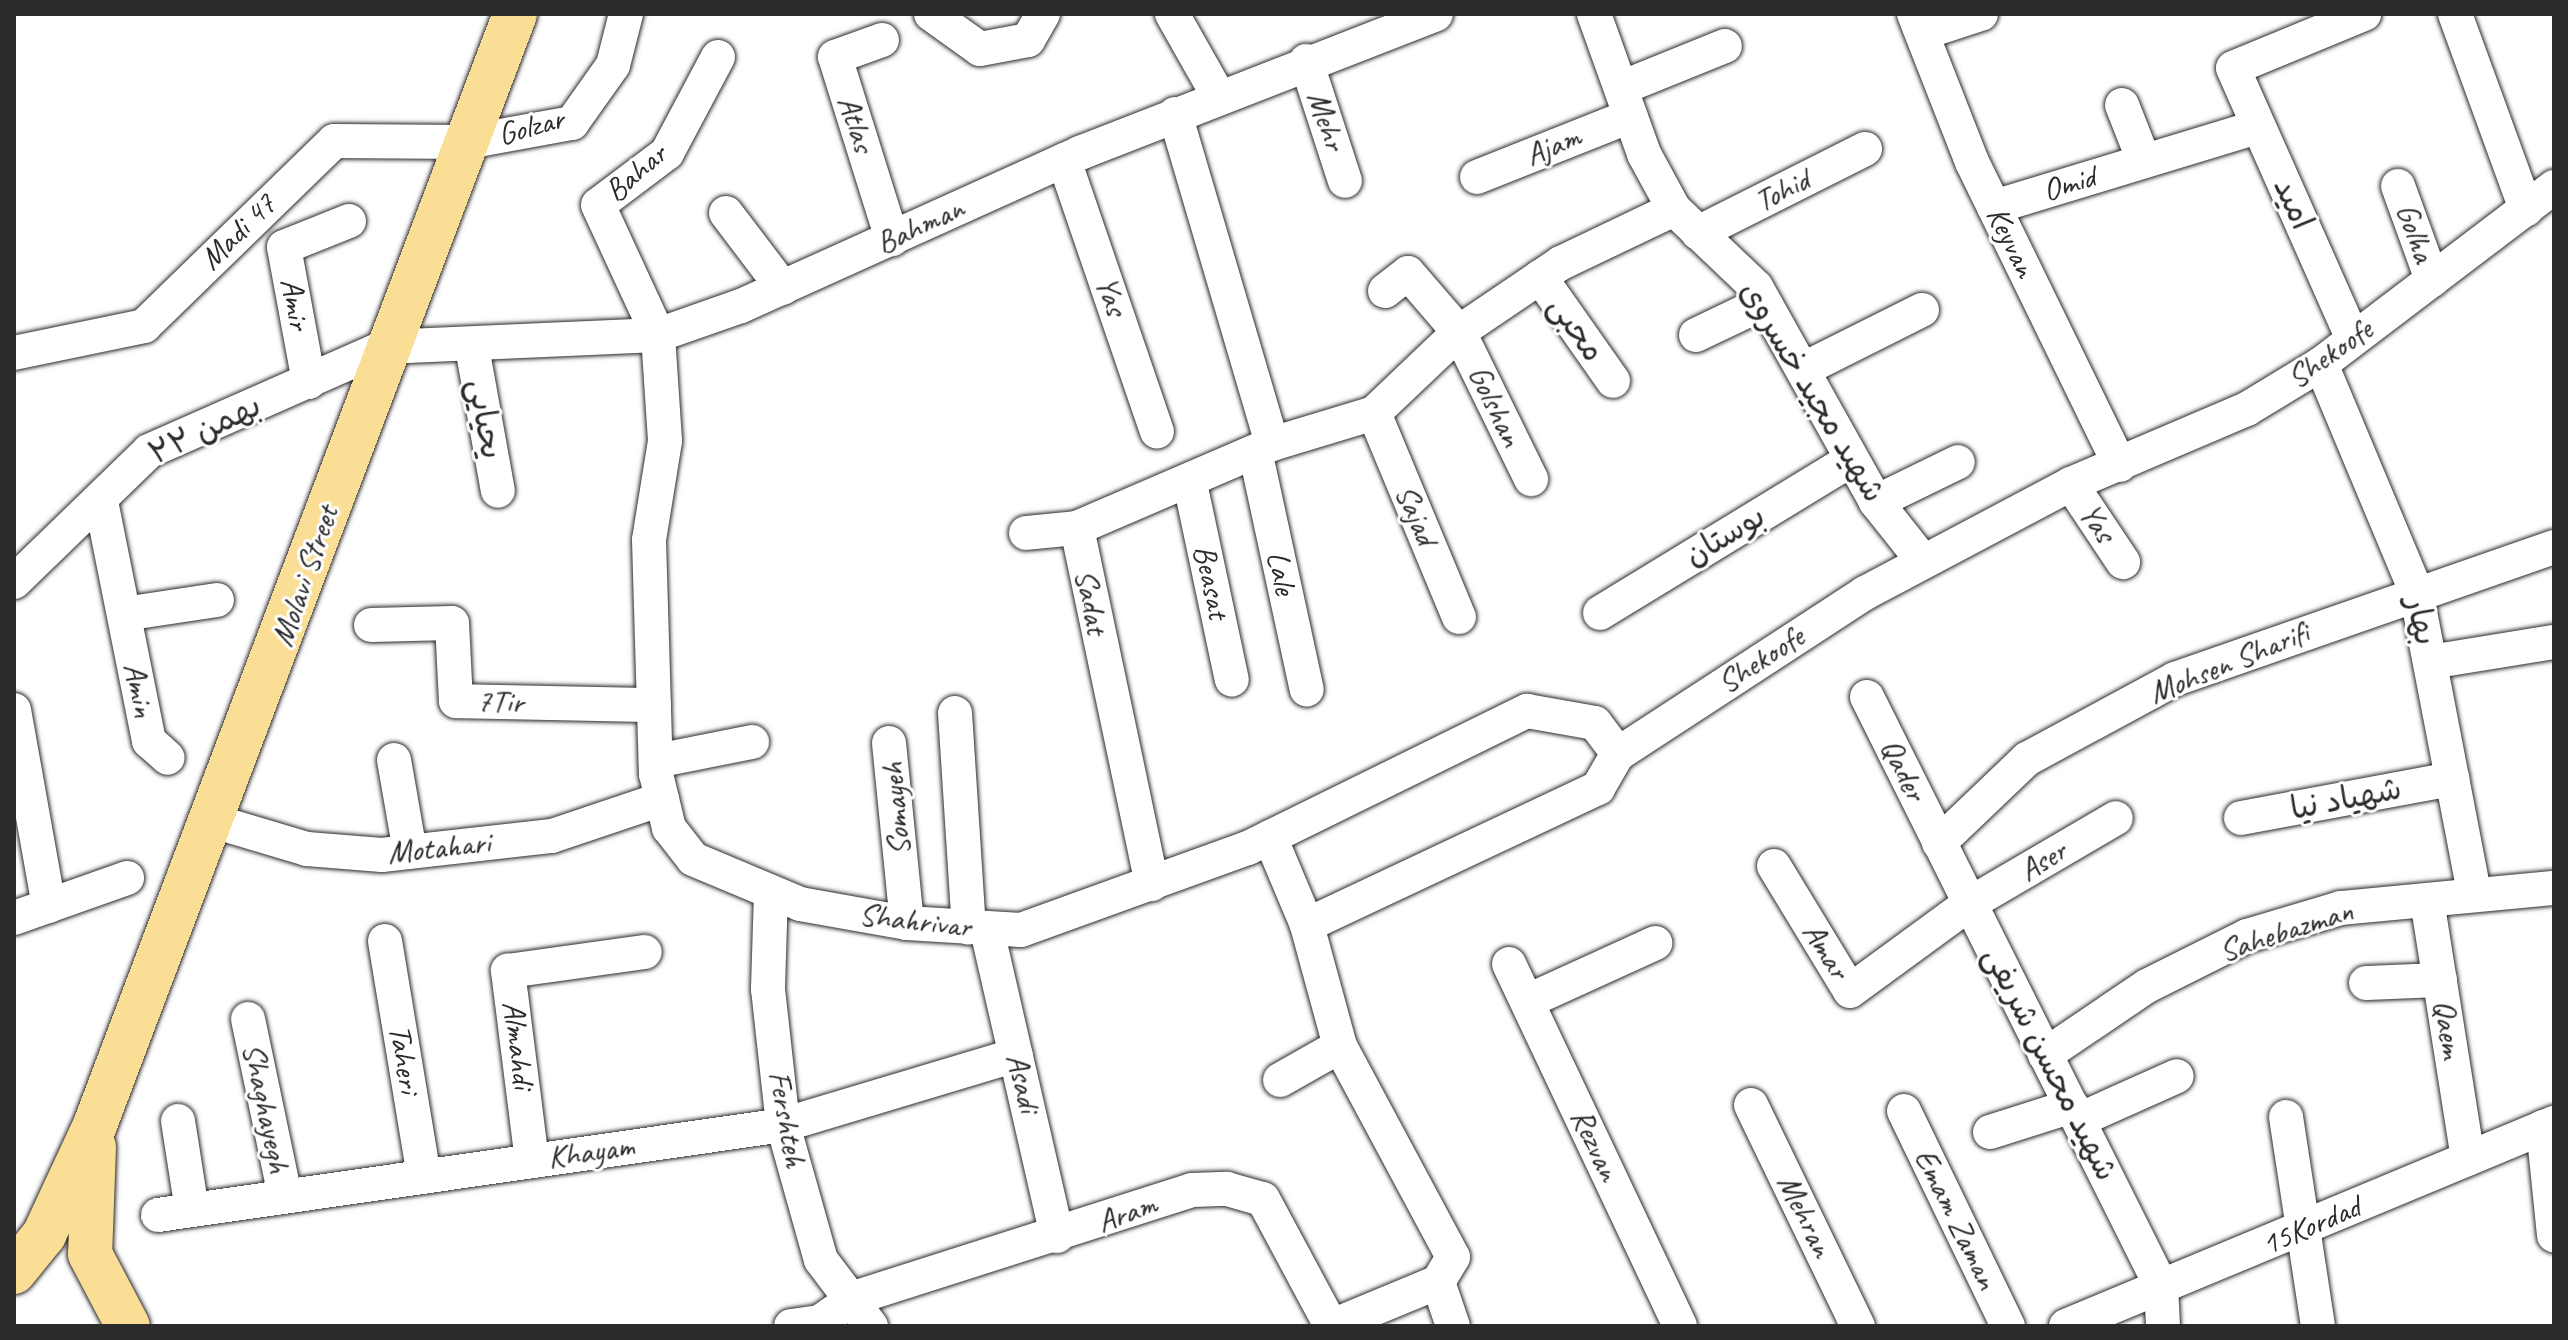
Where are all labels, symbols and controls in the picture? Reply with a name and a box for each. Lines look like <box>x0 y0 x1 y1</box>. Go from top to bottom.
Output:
street label: Mehr <box>1298 87 1354 155</box>
street label: Atlas <box>829 91 883 157</box>
street label: Golzar <box>494 100 568 154</box>
street label: Ajam <box>1520 118 1586 174</box>
street label: Bahar <box>597 136 675 210</box>
street label: Omid <box>2038 158 2100 210</box>
street label: Tohid <box>1748 161 1816 221</box>
street label: امید <box>2265 172 2321 236</box>
street label: Madi 47 <box>192 186 284 278</box>
street label: Bahman <box>870 189 970 263</box>
street label: Golha <box>2387 198 2443 268</box>
street label: Keyvan <box>1978 200 2044 284</box>
street label: Yas <box>1087 271 1135 321</box>
street label: Amir <box>272 275 318 333</box>
street label: شهید مجید خسروی <box>1731 275 1893 509</box>
street label: محبی <box>1540 289 1612 369</box>
street label: Shekoofe <box>2280 311 2380 397</box>
street label: Golshan <box>1459 359 1531 453</box>
street label: یحیایی <box>459 376 511 462</box>
street label: ۲۲ بهمن <box>143 386 267 474</box>
street label: Sajad <box>1386 479 1446 551</box>
street label: Yas <box>2070 496 2124 550</box>
street label: بوستان <box>1678 497 1772 575</box>
street label: Molavi Street <box>263 500 347 652</box>
street label: Beasat <box>1184 542 1238 622</box>
street label: Lale <box>1258 548 1304 598</box>
street label: Sadat <box>1066 566 1116 638</box>
street label: بهار <box>2397 593 2445 649</box>
street label: Mohsen Sharifi <box>2143 613 2315 713</box>
street label: Shekoofe <box>1711 618 1811 702</box>
street label: Amin <box>115 660 163 720</box>
street label: 7Tir <box>476 682 524 722</box>
street label: Qader <box>1872 733 1934 807</box>
street label: Somayeh <box>873 761 919 857</box>
street label: شهیاد نیا <box>2287 769 2405 829</box>
street label: Motahari <box>386 824 492 872</box>
street label: Aser <box>2012 832 2074 890</box>
street label: Sahebazman <box>2214 891 2358 971</box>
street label: Shahrivar <box>857 895 973 947</box>
street label: Amar <box>1794 916 1858 986</box>
street label: شهید محسن شریفی <box>1974 941 2126 1187</box>
street label: Qaem <box>2424 997 2472 1061</box>
street label: Almahdi <box>494 999 542 1091</box>
street label: Taheri <box>380 1022 428 1096</box>
street label: Shaghayegh <box>234 1040 298 1176</box>
street label: Asadi <box>998 1050 1048 1116</box>
street label: Fershteh <box>760 1068 814 1170</box>
street label: Rezvan <box>1562 1103 1628 1187</box>
street label: Khayam <box>545 1127 637 1177</box>
street label: Emam Zaman <box>1906 1143 2006 1295</box>
street label: Mehran <box>1769 1168 1841 1264</box>
street label: Aram <box>1092 1185 1162 1241</box>
street label: 15Kordad <box>2256 1188 2366 1264</box>

